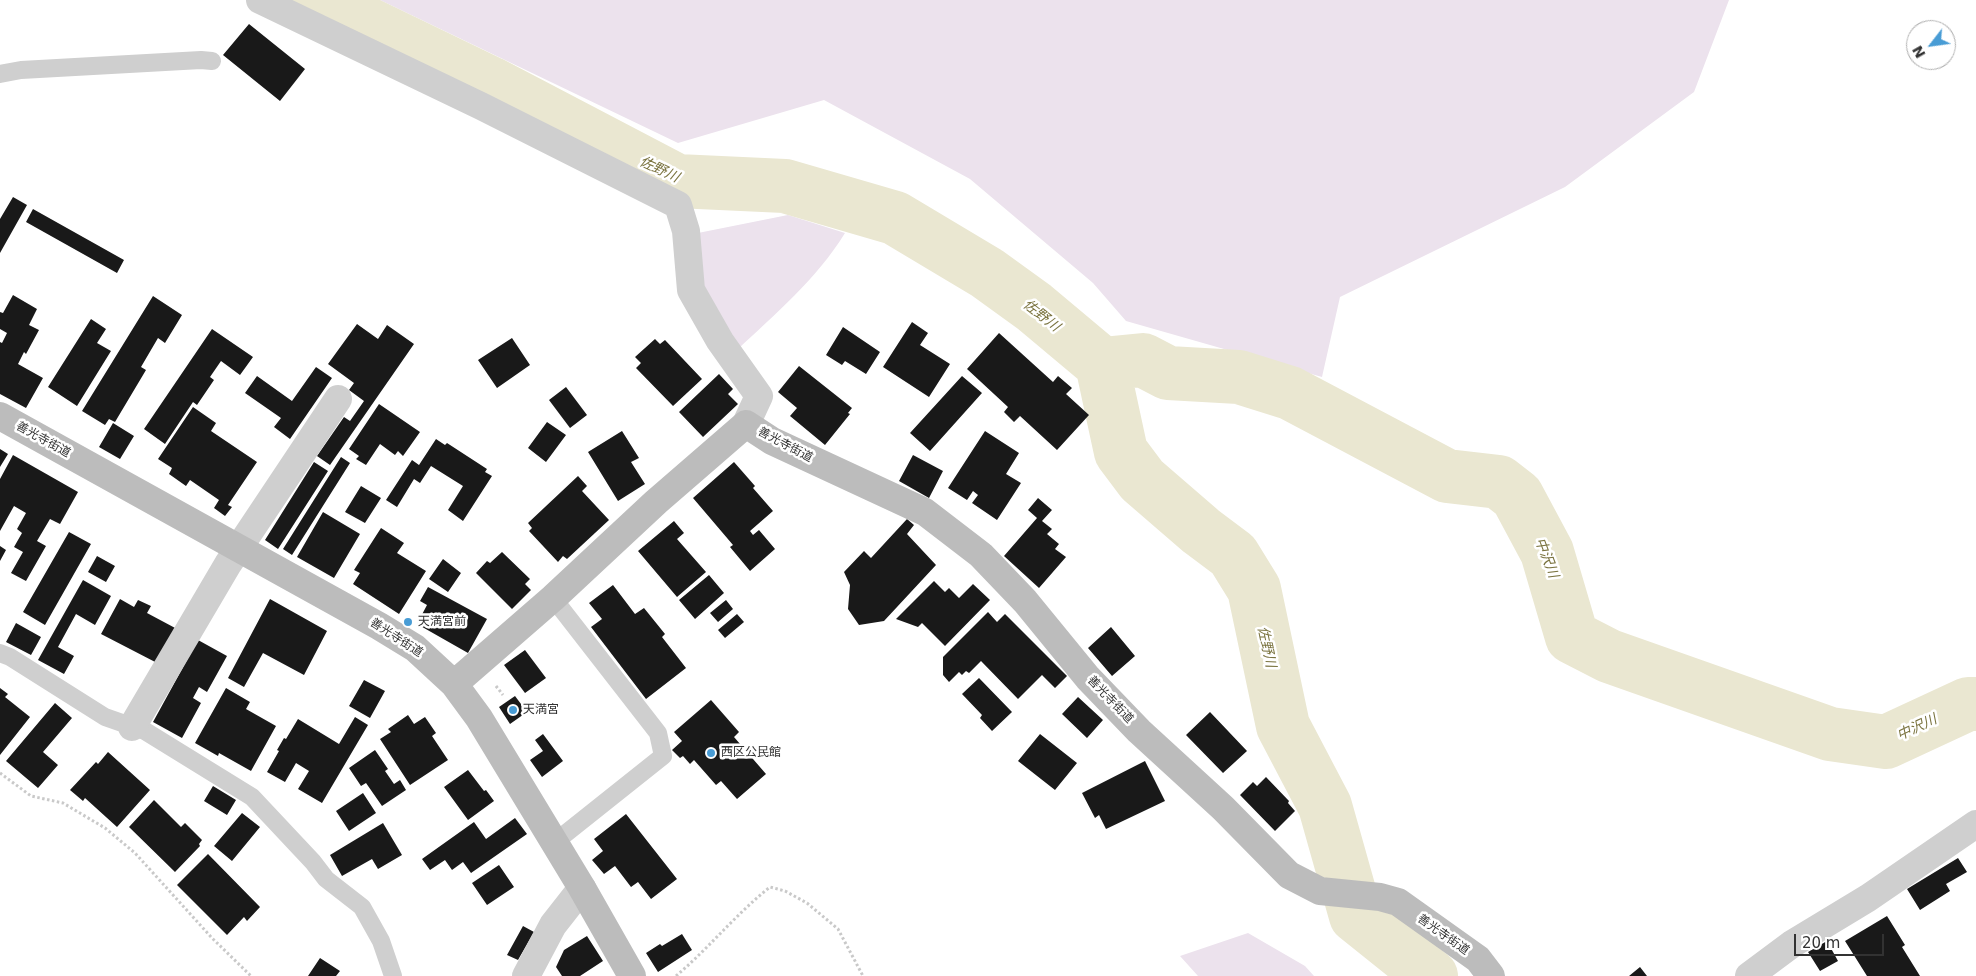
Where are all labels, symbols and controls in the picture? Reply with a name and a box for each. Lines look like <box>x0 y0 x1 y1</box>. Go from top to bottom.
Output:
north arrow <box>1906 20 1956 70</box>
text: N <box>1909 43 1929 61</box>
water label: 佐野川 <box>636 154 682 186</box>
water label: 佐野川 <box>1019 296 1063 336</box>
street label: 善光寺街道 <box>13 419 73 461</box>
street label: 善光寺街道 <box>755 425 815 465</box>
water label: 中沢川 <box>1531 535 1561 581</box>
place label: 天満宮前 <box>418 615 466 629</box>
street label: 善光寺街道 <box>367 616 425 660</box>
marker: 天満宮前 <box>402 616 414 628</box>
water label: 佐野川 <box>1253 625 1279 669</box>
street label: 善光寺街道 <box>1084 673 1136 727</box>
place label: 天満宮 <box>523 703 559 717</box>
marker: 天満宮 <box>507 704 519 716</box>
water label: 中沢川 <box>1894 712 1940 744</box>
place label: 西区公民館 <box>721 746 781 760</box>
marker: 西区公民館 <box>705 747 717 759</box>
street label: 善光寺街道 <box>1414 912 1472 958</box>
scale bar <box>1796 924 1886 956</box>
text: 20 m <box>1802 934 1840 952</box>

